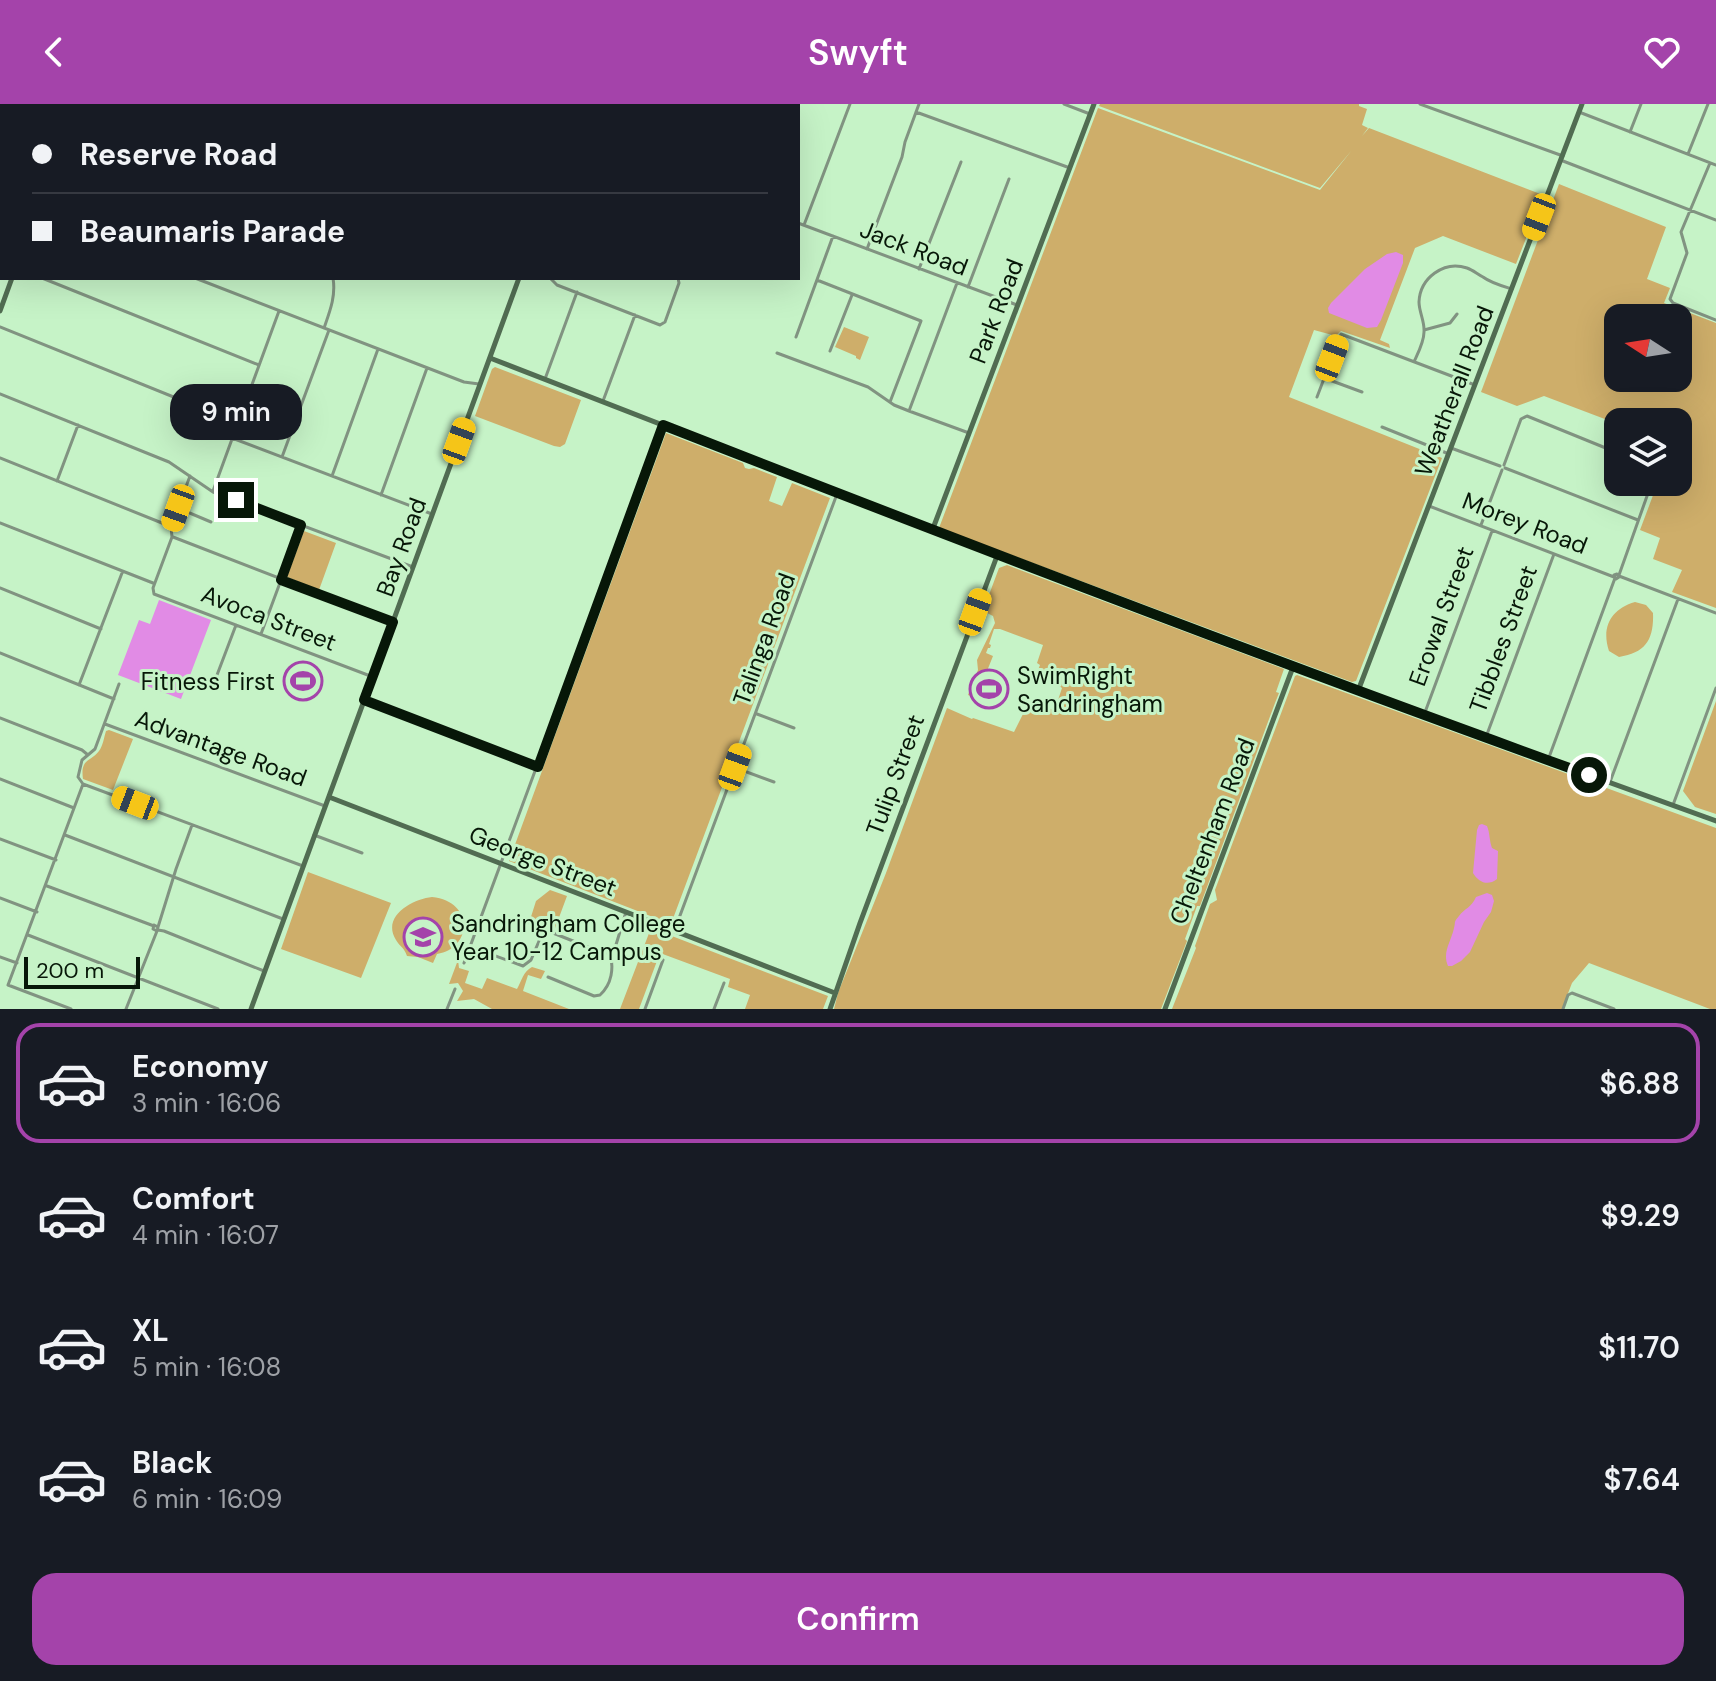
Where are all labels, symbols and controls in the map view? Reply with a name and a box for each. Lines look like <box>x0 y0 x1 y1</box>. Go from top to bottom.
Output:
text: Swyft <box>808 29 908 76</box>
icon: back <box>32 30 76 74</box>
icon: heart <box>1640 30 1684 74</box>
text: Reserve Road <box>80 135 277 174</box>
car <box>1519 190 1559 244</box>
text: Beaumaris Parade <box>80 212 345 251</box>
street label: Jack Road <box>856 213 972 283</box>
street label: Park Road <box>962 254 1030 368</box>
street label: Weatherall Road <box>1407 301 1501 481</box>
north arrow <box>1604 304 1692 392</box>
map controls <box>1604 304 1692 496</box>
car <box>1312 331 1352 385</box>
callout: 9 min <box>170 384 302 440</box>
text: 9 min <box>201 395 271 429</box>
button: layers <box>1604 408 1692 496</box>
car <box>440 414 478 468</box>
car <box>159 481 197 535</box>
route end <box>218 482 254 518</box>
street label: Morey Road <box>1458 485 1592 561</box>
street label: Bay Road <box>369 493 433 601</box>
street label: Erowal Street <box>1401 542 1481 690</box>
street label: Tibbles Street <box>1462 561 1544 717</box>
street label: Talinga Road <box>726 569 802 709</box>
street label: Avoca Street <box>197 578 341 658</box>
car <box>956 585 994 639</box>
sports icon: Fitness First <box>282 660 324 702</box>
place label: SwimRight Sandringham <box>1017 660 1163 719</box>
place label: Fitness First <box>141 666 275 697</box>
sports icon: SwimRight Sandringham <box>968 668 1010 710</box>
street label: Advantage Road <box>131 703 311 793</box>
street label: Tulip Street <box>859 710 931 840</box>
street label: Cheltenham Road <box>1162 734 1262 928</box>
car <box>716 740 754 794</box>
route start <box>1571 757 1607 793</box>
car <box>108 783 162 823</box>
street label: George Street <box>465 819 621 903</box>
place label: Sandringham College Year 10-12 Campus <box>451 908 685 967</box>
school or university icon: Sandringham College Year 10-12 Campus <box>402 916 444 958</box>
scale bar <box>24 953 140 989</box>
text: 200 m <box>36 956 104 985</box>
icon: car <box>36 1047 108 1119</box>
text: Economy <box>132 1047 269 1086</box>
text: $6.88 <box>1600 1064 1680 1103</box>
text: 3 min · 16:06 <box>132 1086 281 1120</box>
icon: car <box>36 1179 108 1251</box>
text: Comfort <box>132 1179 255 1218</box>
text: $9.29 <box>1601 1196 1680 1235</box>
text: 4 min · 16:07 <box>132 1218 279 1252</box>
icon: car <box>36 1311 108 1383</box>
text: XL <box>132 1311 169 1350</box>
text: $11.70 <box>1598 1328 1680 1367</box>
text: 5 min · 16:08 <box>132 1350 281 1384</box>
icon: car <box>36 1443 108 1515</box>
text: Black <box>132 1443 212 1482</box>
text: $7.64 <box>1604 1460 1680 1499</box>
text: 6 min · 16:09 <box>132 1482 282 1516</box>
button: Confirm <box>32 1573 1684 1665</box>

